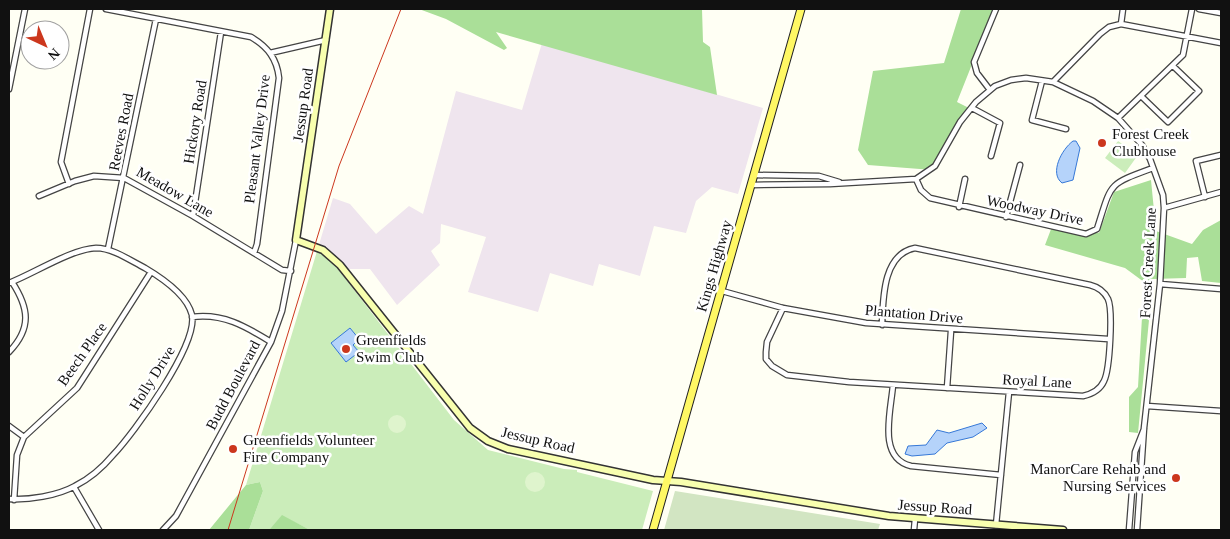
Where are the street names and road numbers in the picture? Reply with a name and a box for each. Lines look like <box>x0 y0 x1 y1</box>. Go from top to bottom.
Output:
street label: Jessup Road <box>290 66 316 143</box>
street label: Pleasant Valley Drive <box>241 73 273 204</box>
street label: Hickory Road <box>180 78 210 165</box>
street label: Reeves Road <box>106 91 136 172</box>
street label: Meadow Lane <box>134 164 217 221</box>
street label: Woodway Drive <box>985 192 1085 228</box>
street label: Forest Creek Lane <box>1137 207 1159 319</box>
street label: Kings Highway <box>693 218 735 314</box>
street label: Plantation Drive <box>864 302 964 326</box>
street label: Beech Place <box>54 319 110 389</box>
street label: Budd Boulevard <box>203 337 263 432</box>
street label: Holly Drive <box>126 343 178 413</box>
street label: Royal Lane <box>1002 371 1072 391</box>
street label: Jessup Road <box>500 424 577 456</box>
street label: Jessup Road <box>897 496 973 518</box>

